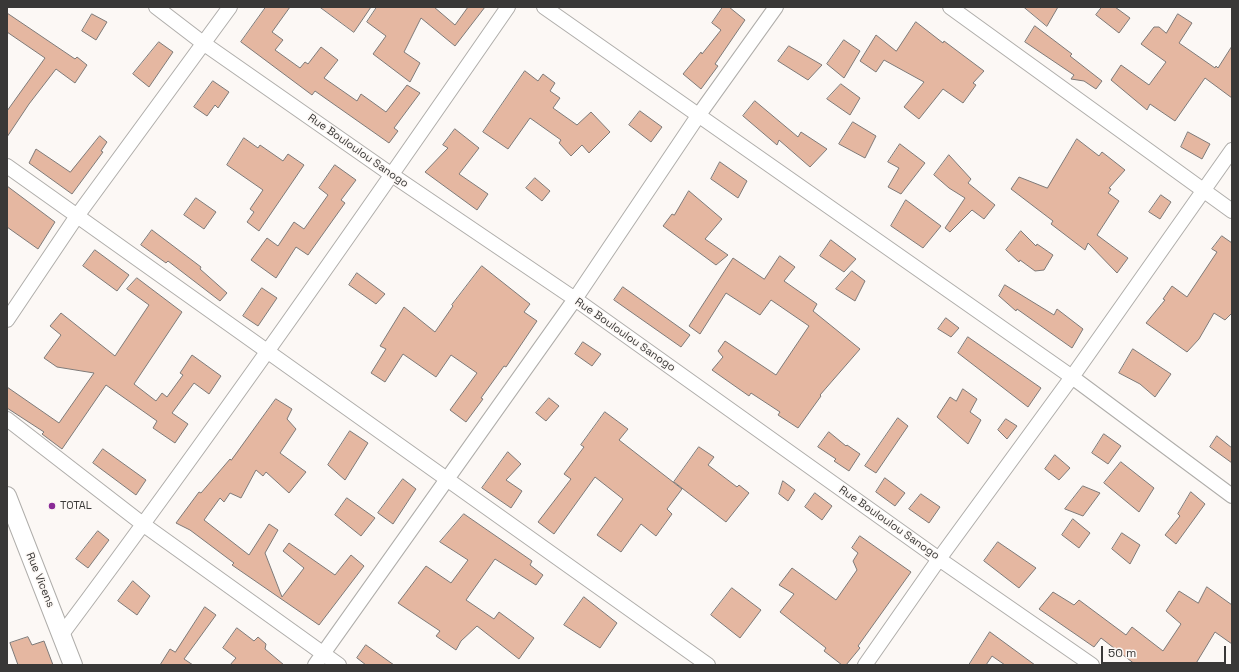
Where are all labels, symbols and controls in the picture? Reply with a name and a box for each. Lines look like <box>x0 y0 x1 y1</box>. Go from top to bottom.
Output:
street label: Rue Bouloulou Sanogo <box>305 111 411 191</box>
street label: Rue Bouloulou Sanogo <box>572 295 678 375</box>
street label: Rue Bouloulou Sanogo <box>836 483 942 563</box>
place label: TOTAL <box>60 499 92 513</box>
marker: TOTAL <box>47 501 57 511</box>
street label: Rue Vicens <box>23 551 57 609</box>
scale bar <box>1103 638 1228 664</box>
text: 50 m <box>1108 645 1136 661</box>

